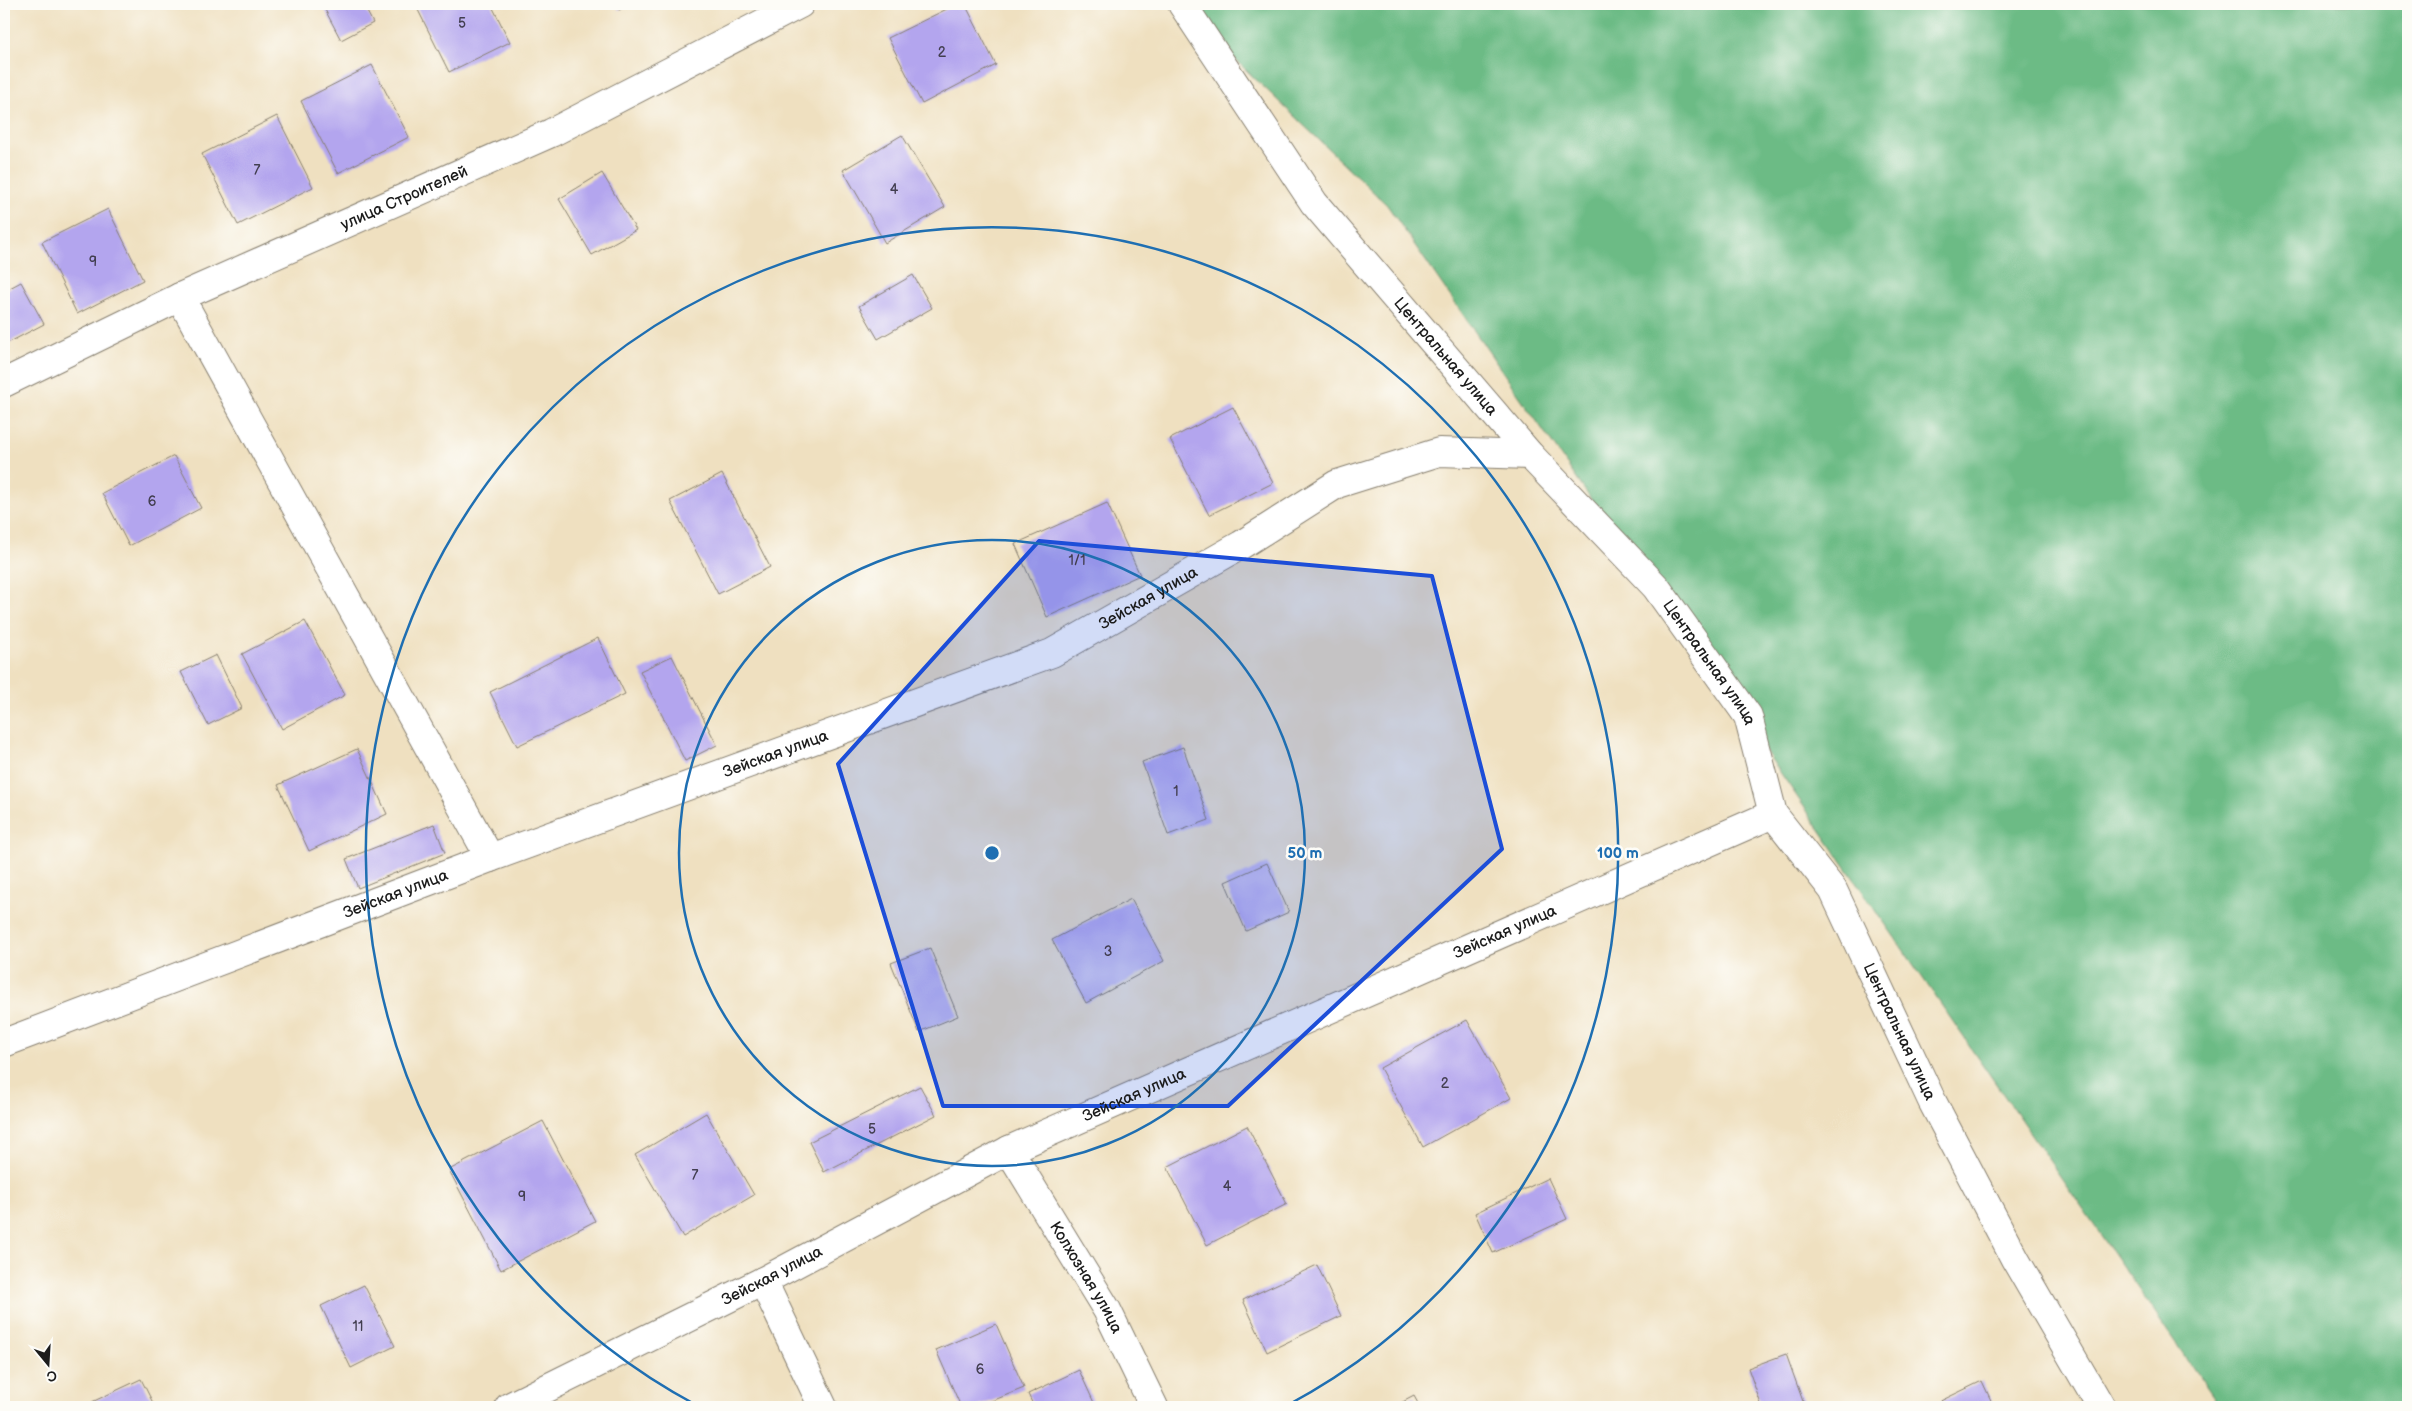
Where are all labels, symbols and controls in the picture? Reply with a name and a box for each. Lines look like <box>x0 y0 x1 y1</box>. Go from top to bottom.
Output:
house number: 5 <box>458 15 466 32</box>
house number: 2 <box>938 44 947 61</box>
house number: 7 <box>254 162 261 179</box>
street label: улица Строителей <box>338 162 471 234</box>
house number: 4 <box>890 181 899 198</box>
house number: 9 <box>89 253 97 270</box>
street label: Центральная улица <box>1390 294 1502 420</box>
house number: 6 <box>148 493 157 510</box>
house number: 1/1 <box>1068 552 1086 569</box>
street label: Зейская улица <box>1095 562 1201 634</box>
street label: Центральная улица <box>1659 596 1760 728</box>
street label: Зейская улица <box>720 726 831 782</box>
house number: 1 <box>1173 783 1179 800</box>
centre of rings <box>983 844 1001 862</box>
text: 50 m <box>1288 844 1323 863</box>
text: 100 m <box>1597 844 1639 863</box>
street label: Зейская улица <box>341 865 451 922</box>
street label: Зейская улица <box>1450 901 1560 963</box>
house number: 3 <box>1104 943 1112 960</box>
street label: Центральная улица <box>1859 960 1940 1104</box>
street label: Зейская улица <box>1080 1064 1189 1126</box>
house number: 2 <box>1441 1075 1450 1092</box>
house number: 5 <box>868 1121 876 1138</box>
house number: 7 <box>692 1167 699 1184</box>
house number: 4 <box>1223 1178 1232 1195</box>
house number: 9 <box>518 1188 526 1205</box>
street label: Колхозная улица <box>1046 1218 1127 1337</box>
street label: Зейская улица <box>719 1241 826 1309</box>
house number: 11 <box>353 1318 363 1335</box>
north arrow <box>22 1338 72 1388</box>
house number: 6 <box>976 1361 985 1378</box>
text: С <box>44 1366 59 1386</box>

